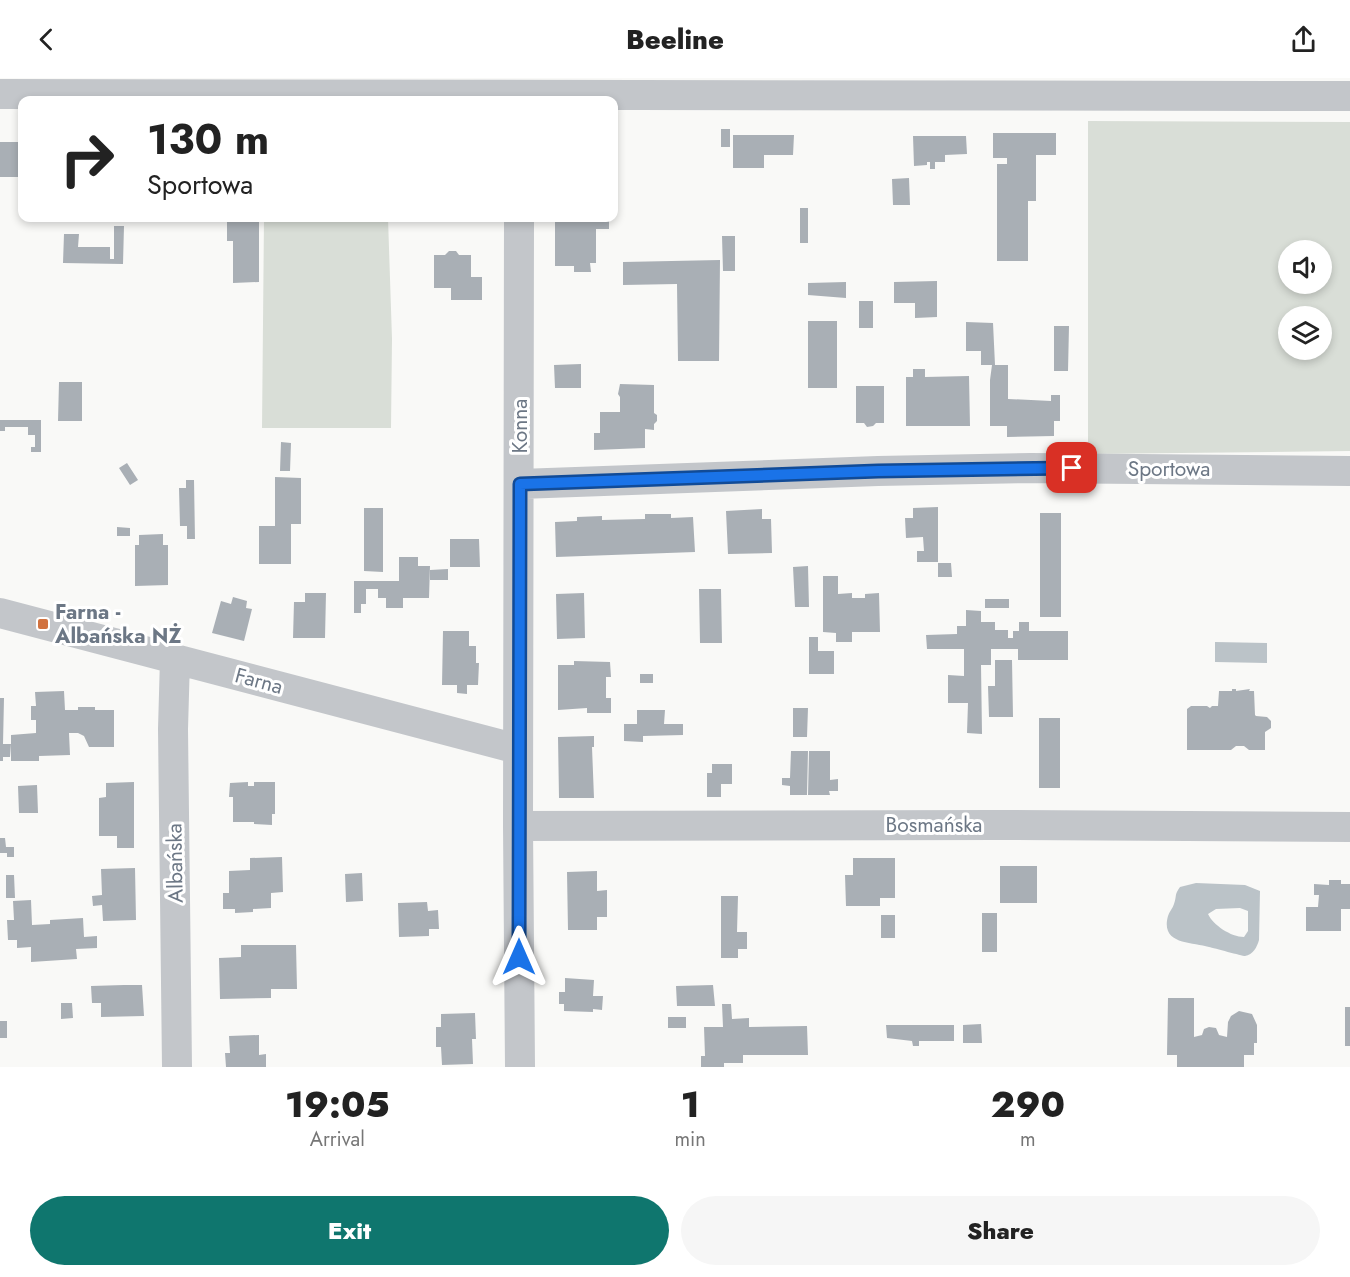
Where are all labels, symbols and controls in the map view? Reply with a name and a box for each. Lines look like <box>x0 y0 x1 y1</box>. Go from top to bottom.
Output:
text: Beeline <box>626 20 724 59</box>
icon: back <box>30 23 63 56</box>
icon: share <box>1287 23 1320 56</box>
text: 130 m <box>147 109 269 170</box>
icon: right <box>48 120 126 198</box>
text: Sportowa <box>147 165 253 204</box>
map controls <box>1278 240 1332 360</box>
button: sound <box>1278 240 1332 294</box>
button: layers <box>1278 306 1332 360</box>
street label: Konna <box>505 399 535 453</box>
pin <box>1046 442 1097 493</box>
icon: arrive <box>1055 451 1088 484</box>
street label: Sportowa <box>1128 454 1210 484</box>
place label: Farna - Albańska NŻ <box>54 597 181 651</box>
marker: Farna - Albańska NŻ <box>36 617 50 631</box>
street label: Farna <box>232 660 286 702</box>
street label: Bosmańska <box>886 810 982 840</box>
street label: Albańska <box>159 823 191 903</box>
position arrow <box>487 925 551 989</box>
text: 19:05 <box>285 1078 390 1130</box>
text: 1 <box>681 1078 700 1130</box>
text: 290 <box>991 1078 1065 1130</box>
text: Arrival <box>310 1125 365 1154</box>
text: min <box>675 1125 706 1154</box>
text: m <box>1020 1125 1036 1154</box>
button: Exit <box>30 1196 669 1265</box>
button: Share <box>681 1196 1320 1265</box>

